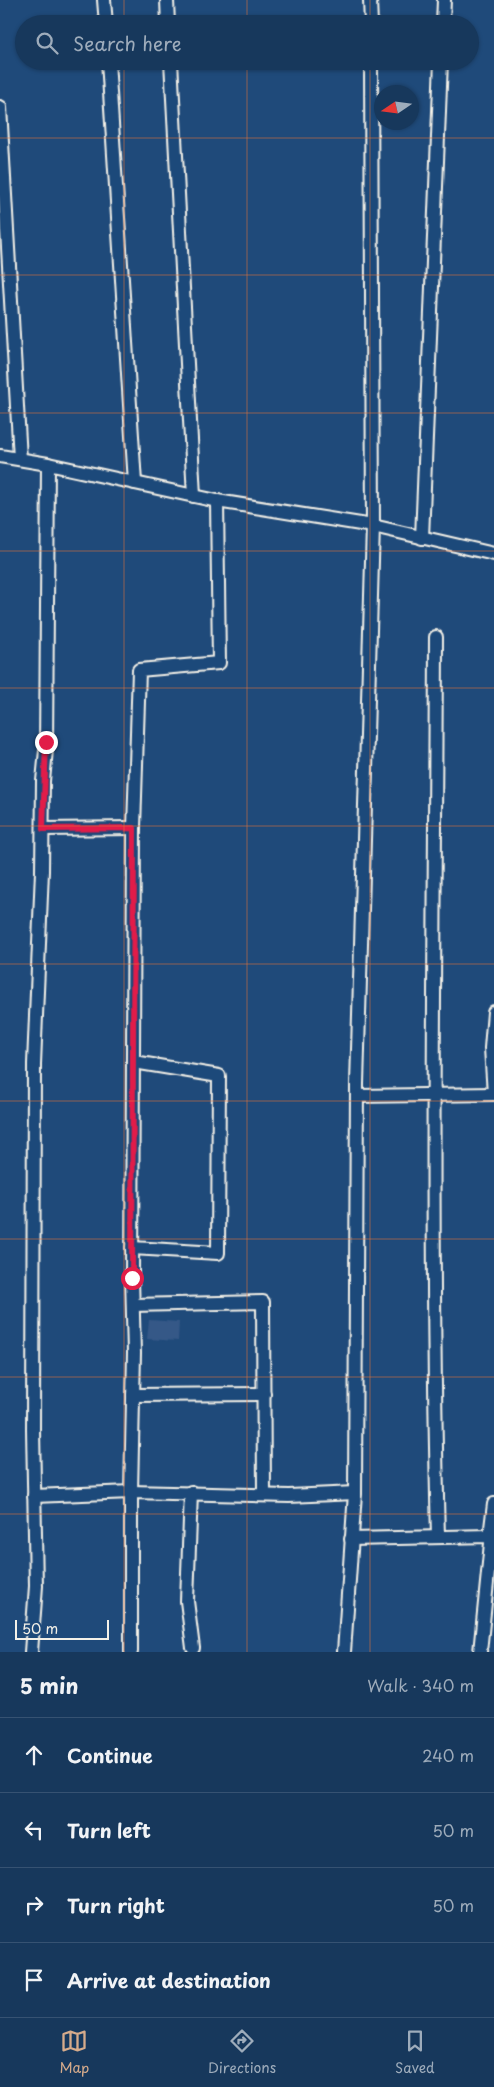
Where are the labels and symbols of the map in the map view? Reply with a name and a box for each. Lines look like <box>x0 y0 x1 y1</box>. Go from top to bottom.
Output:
north arrow <box>374 85 419 130</box>
route end <box>35 731 58 754</box>
route start <box>121 1267 144 1290</box>
scale bar <box>15 1617 109 1640</box>

